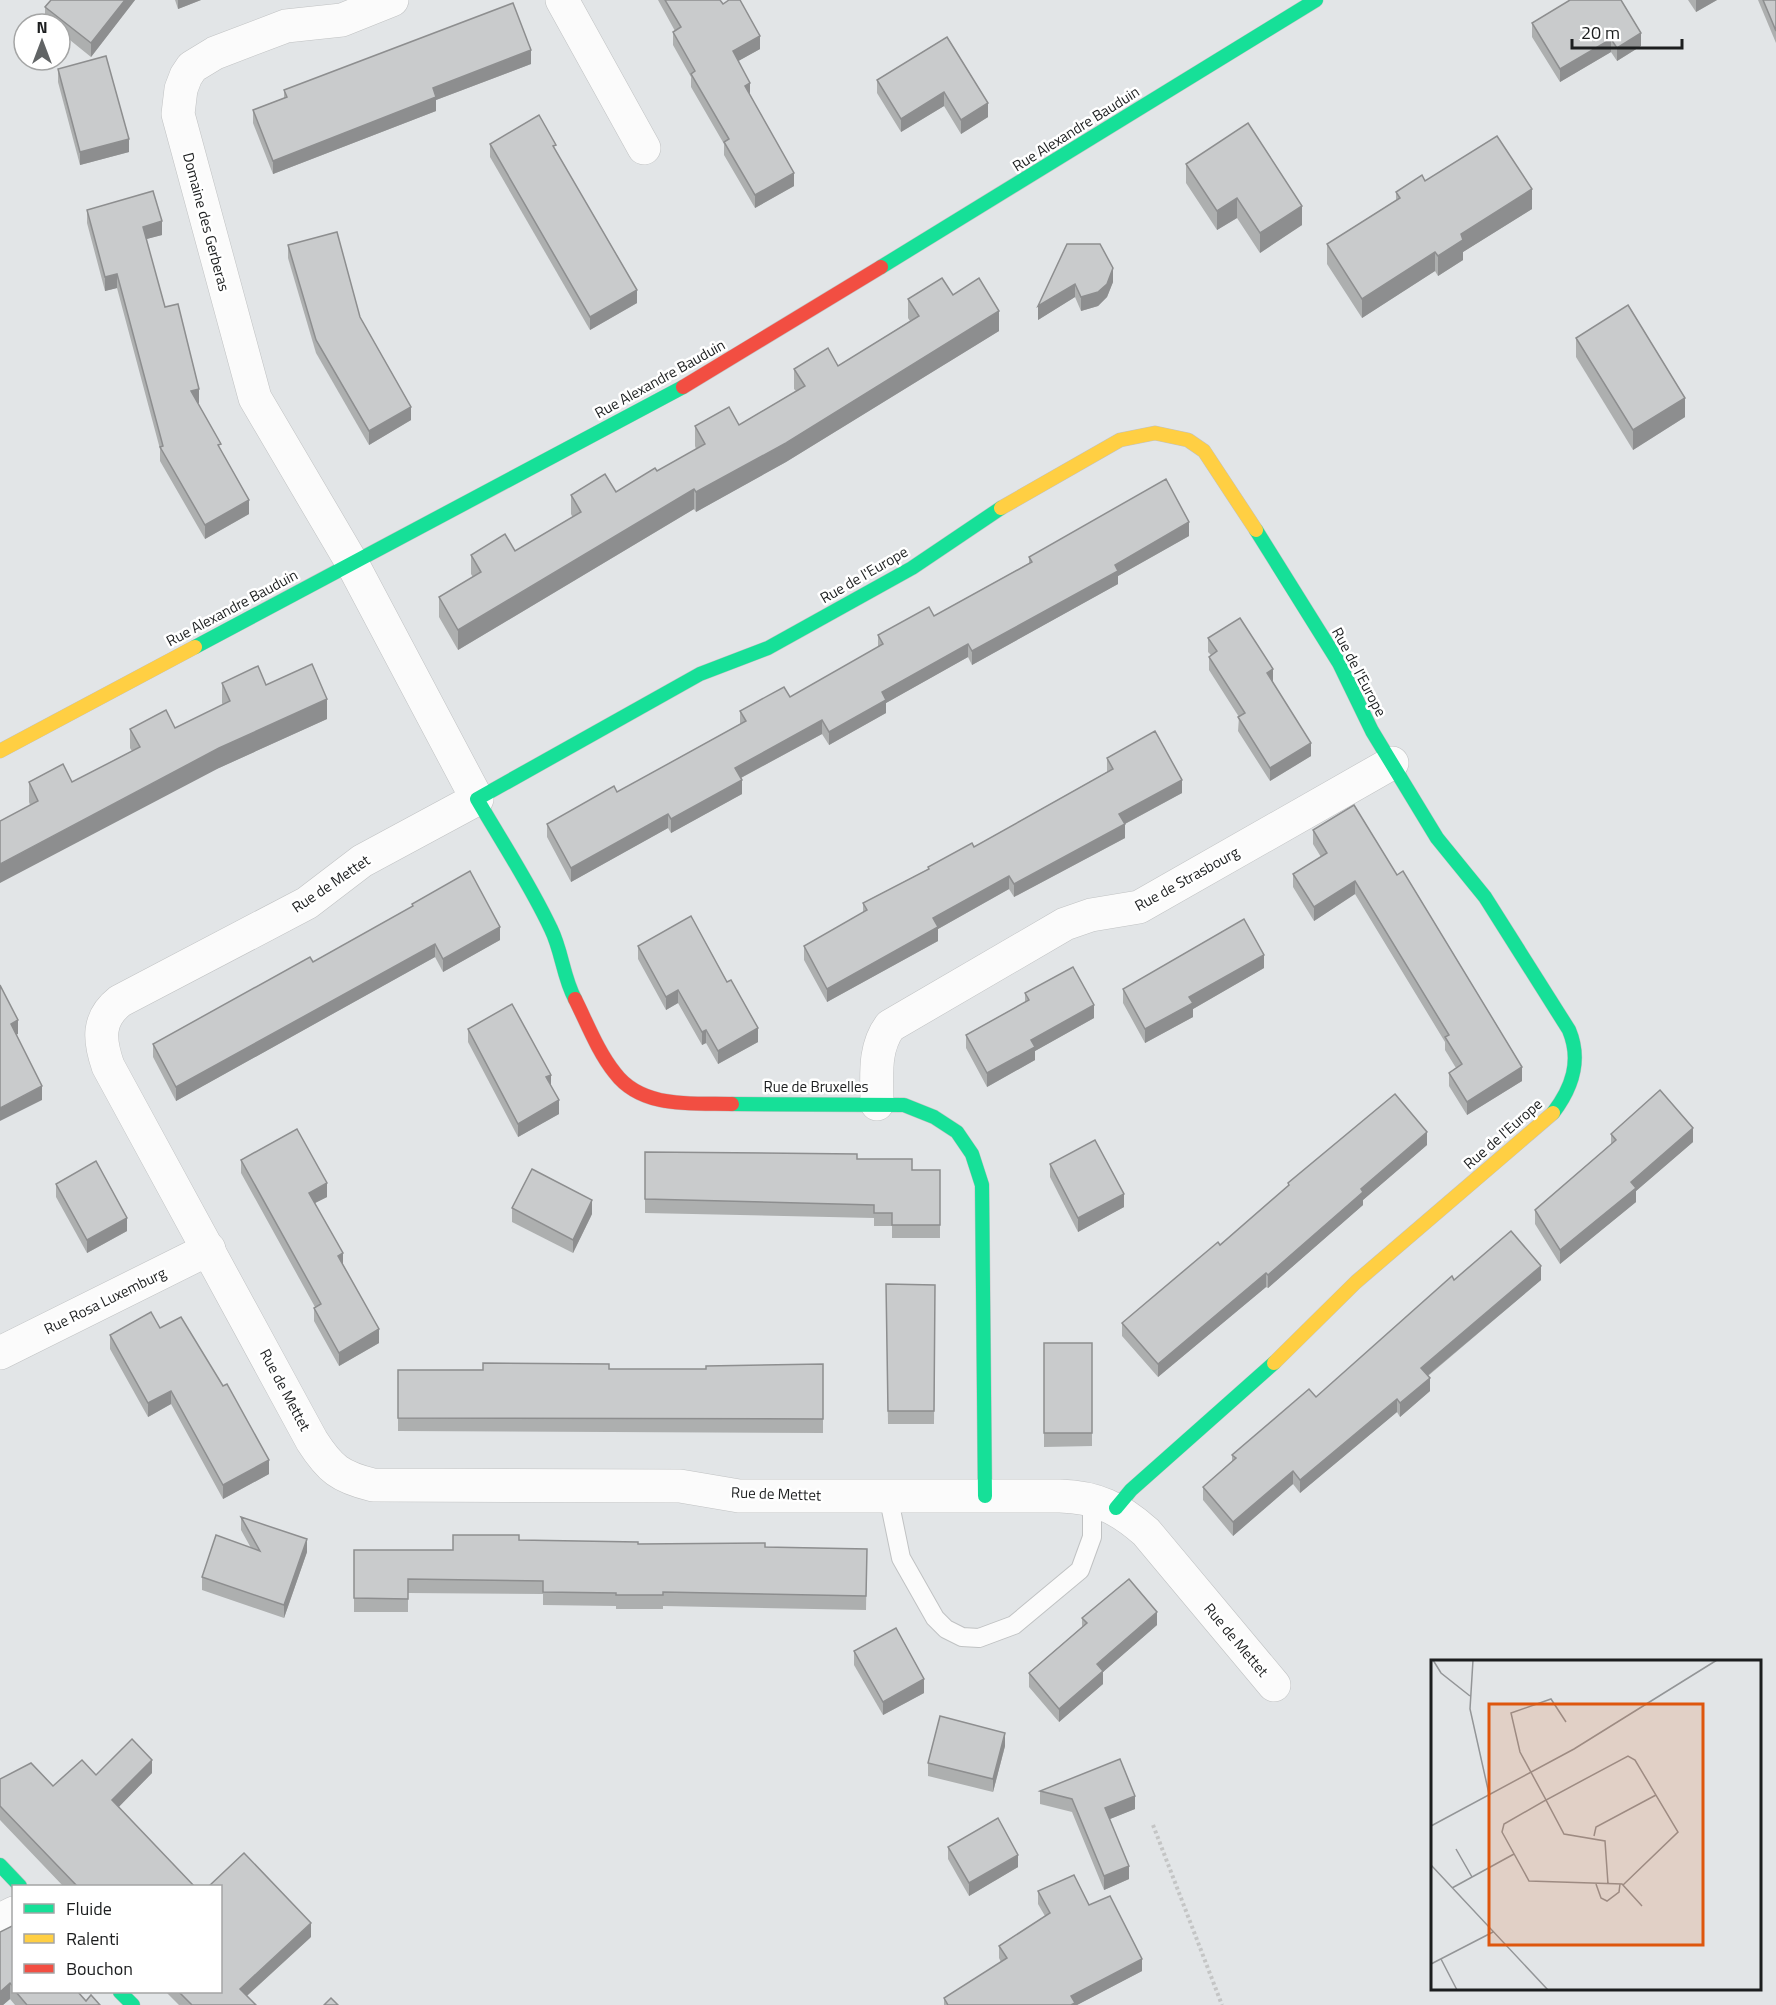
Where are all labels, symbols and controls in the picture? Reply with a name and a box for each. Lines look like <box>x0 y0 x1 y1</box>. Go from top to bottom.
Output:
north arrow <box>12 12 72 72</box>
scale bar <box>1572 12 1682 50</box>
text: N <box>36 15 48 39</box>
text: 20 m <box>1581 19 1620 46</box>
street label: Rue Alexandre Bauduin <box>1008 80 1144 177</box>
street label: Domaine des Gerberas <box>177 150 236 294</box>
street label: Rue Alexandre Bauduin <box>590 333 729 424</box>
street label: Rue de l'Europe <box>816 540 912 609</box>
street label: Rue Alexandre Bauduin <box>162 563 302 652</box>
street label: Rue de l'Europe <box>1326 623 1393 720</box>
street label: Rue de Strasbourg <box>1130 840 1243 917</box>
street label: Rue de Mettet <box>287 848 375 918</box>
street label: Rue de Bruxelles <box>764 1075 868 1098</box>
street label: Rue de l'Europe <box>1458 1093 1547 1174</box>
street label: Rue Rosa Luxemburg <box>40 1261 170 1340</box>
street label: Rue de Mettet <box>254 1345 317 1436</box>
street label: Rue de Mettet <box>731 1480 822 1507</box>
street label: Rue de Mettet <box>1199 1598 1275 1682</box>
inset map <box>1431 1660 1761 1990</box>
legend <box>12 1885 222 1993</box>
text: Fluide <box>66 1895 112 1922</box>
text: Ralenti <box>66 1925 119 1952</box>
text: Bouchon <box>66 1955 133 1982</box>

